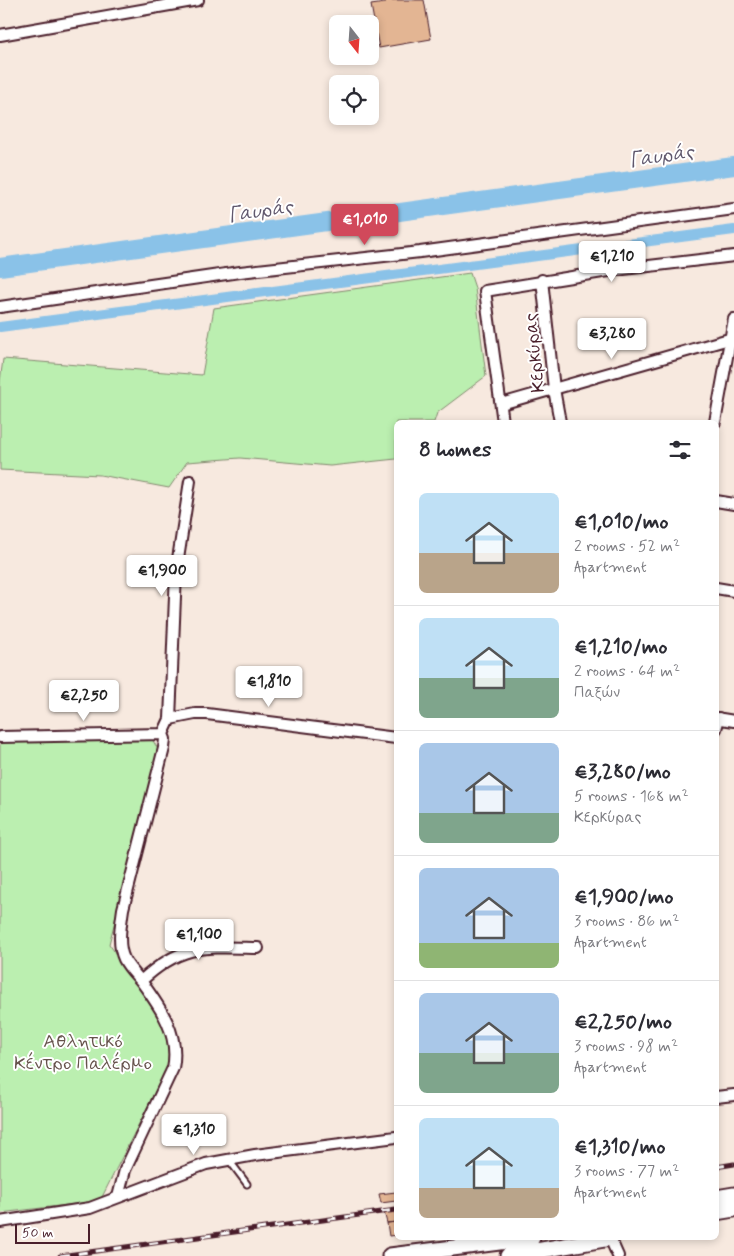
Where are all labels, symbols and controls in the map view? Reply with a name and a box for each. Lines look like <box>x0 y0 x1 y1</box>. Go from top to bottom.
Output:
north arrow <box>329 15 379 65</box>
map controls <box>329 15 379 125</box>
button: locate <box>329 75 379 125</box>
water label: Γαυράς <box>627 138 697 174</box>
water label: Γαυράς <box>226 193 296 229</box>
pin: €1,010 <box>324 204 406 246</box>
text: €1,010 <box>342 209 388 230</box>
pin: €1,210 <box>571 240 653 283</box>
text: €1,210 <box>590 246 634 267</box>
street label: Κερκύρας <box>518 312 551 394</box>
pin: €3,280 <box>571 318 653 360</box>
text: €3,280 <box>588 323 636 344</box>
text: 8 homes <box>419 436 491 464</box>
icon: filters <box>666 436 694 464</box>
text: €1,010/mo <box>574 508 668 536</box>
icon: home <box>459 513 519 573</box>
text: 2 rooms · 52 m² <box>574 536 680 557</box>
pin: €1,900 <box>121 554 203 597</box>
text: Apartment <box>574 557 647 578</box>
text: €1,900 <box>137 560 187 581</box>
text: €1,210/mo <box>574 633 668 661</box>
icon: home <box>459 638 519 698</box>
text: 2 rooms · 64 m² <box>574 661 680 682</box>
pin: €1,810 <box>228 666 310 708</box>
text: €1,810 <box>246 671 292 692</box>
pin: €2,250 <box>43 680 125 722</box>
text: Παξών <box>574 682 620 703</box>
text: €2,250 <box>60 685 108 706</box>
text: €3,280/mo <box>574 758 671 786</box>
icon: home <box>459 763 519 823</box>
text: 5 rooms · 168 m² <box>574 786 689 807</box>
text: Κερκύρας <box>574 807 641 828</box>
text: €1,900/mo <box>574 883 673 911</box>
icon: home <box>459 888 519 948</box>
text: 3 rooms · 86 m² <box>574 911 679 932</box>
pin: €1,100 <box>158 918 240 961</box>
text: €1,100 <box>176 924 222 945</box>
text: Apartment <box>574 932 647 953</box>
text: €2,250/mo <box>574 1008 672 1036</box>
icon: home <box>459 1013 519 1073</box>
park label: Αθλητικό Κέντρο Παλέρμο <box>14 1029 152 1076</box>
text: 3 rooms · 98 m² <box>574 1036 678 1057</box>
text: Apartment <box>574 1057 647 1078</box>
pin: €1,310 <box>153 1114 235 1156</box>
text: €1,310 <box>172 1119 216 1140</box>
text: €1,310/mo <box>574 1133 665 1161</box>
icon: home <box>459 1138 519 1198</box>
text: 3 rooms · 77 m² <box>574 1161 679 1182</box>
text: Apartment <box>574 1182 647 1203</box>
scale bar <box>15 1221 90 1244</box>
text: 50 m <box>22 1224 53 1242</box>

